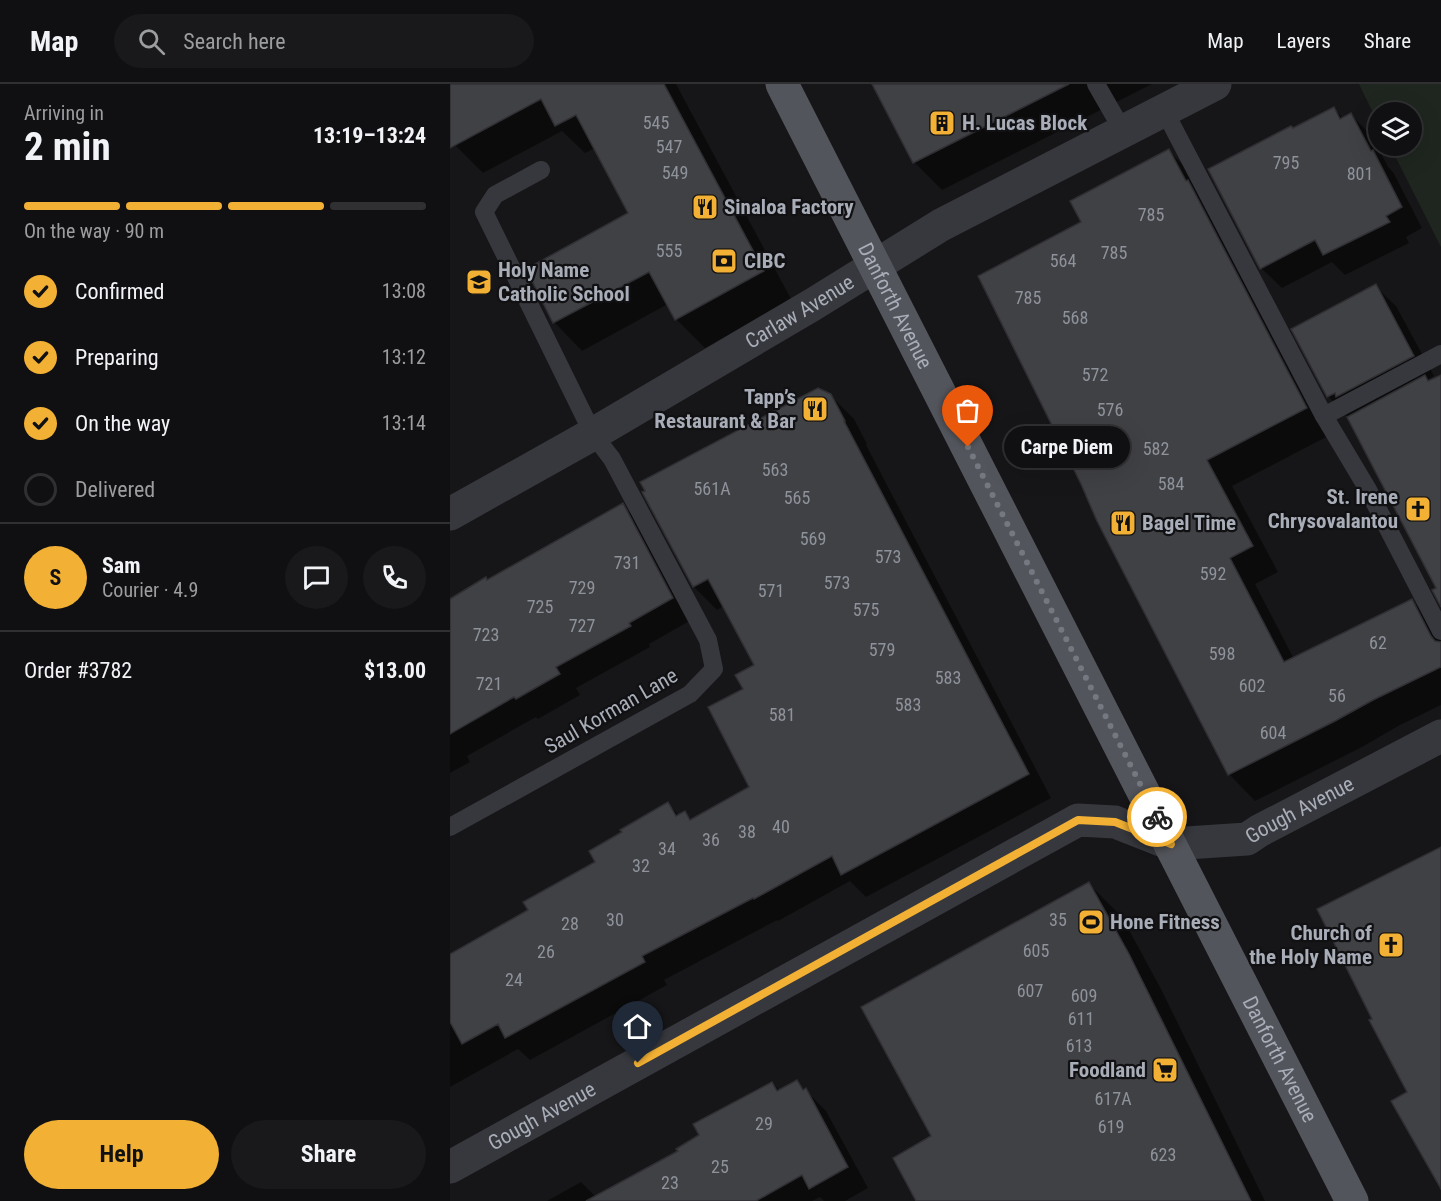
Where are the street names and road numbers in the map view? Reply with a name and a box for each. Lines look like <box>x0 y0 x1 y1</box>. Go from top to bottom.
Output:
street label: Danforth Avenue <box>853 239 937 373</box>
street label: Carlaw Avenue <box>741 270 858 353</box>
street label: Saul Korman Lane <box>540 663 682 759</box>
street label: Gough Avenue <box>1241 772 1358 849</box>
street label: Danforth Avenue <box>1238 992 1322 1126</box>
street label: Gough Avenue <box>484 1077 600 1155</box>

